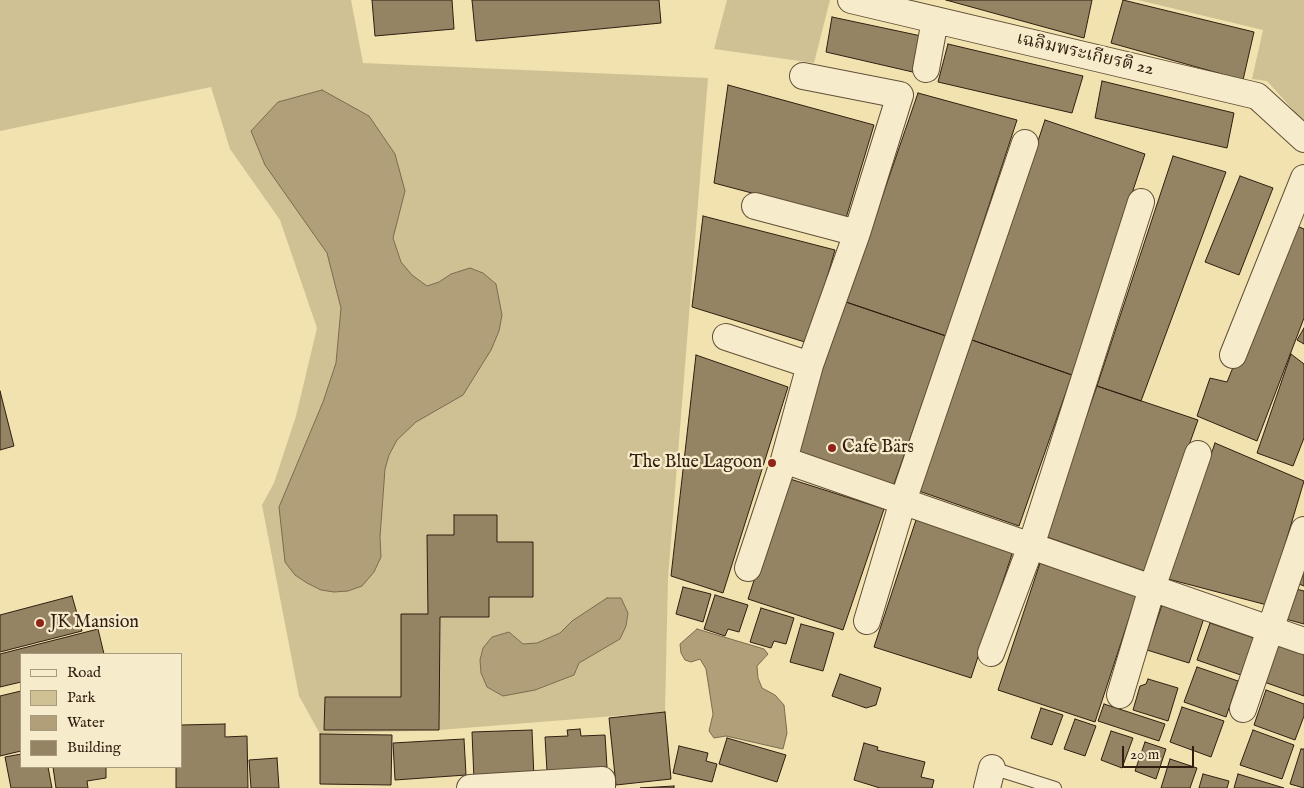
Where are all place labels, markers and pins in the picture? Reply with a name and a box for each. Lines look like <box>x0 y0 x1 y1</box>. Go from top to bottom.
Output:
place label: Cafe Bärs <box>842 437 914 459</box>
marker: Cafe Bärs <box>826 442 838 454</box>
place label: The Blue Lagoon <box>630 452 762 474</box>
marker: The Blue Lagoon <box>766 457 778 469</box>
place label: JK Mansion <box>50 612 139 634</box>
marker: JK Mansion <box>34 617 46 629</box>

